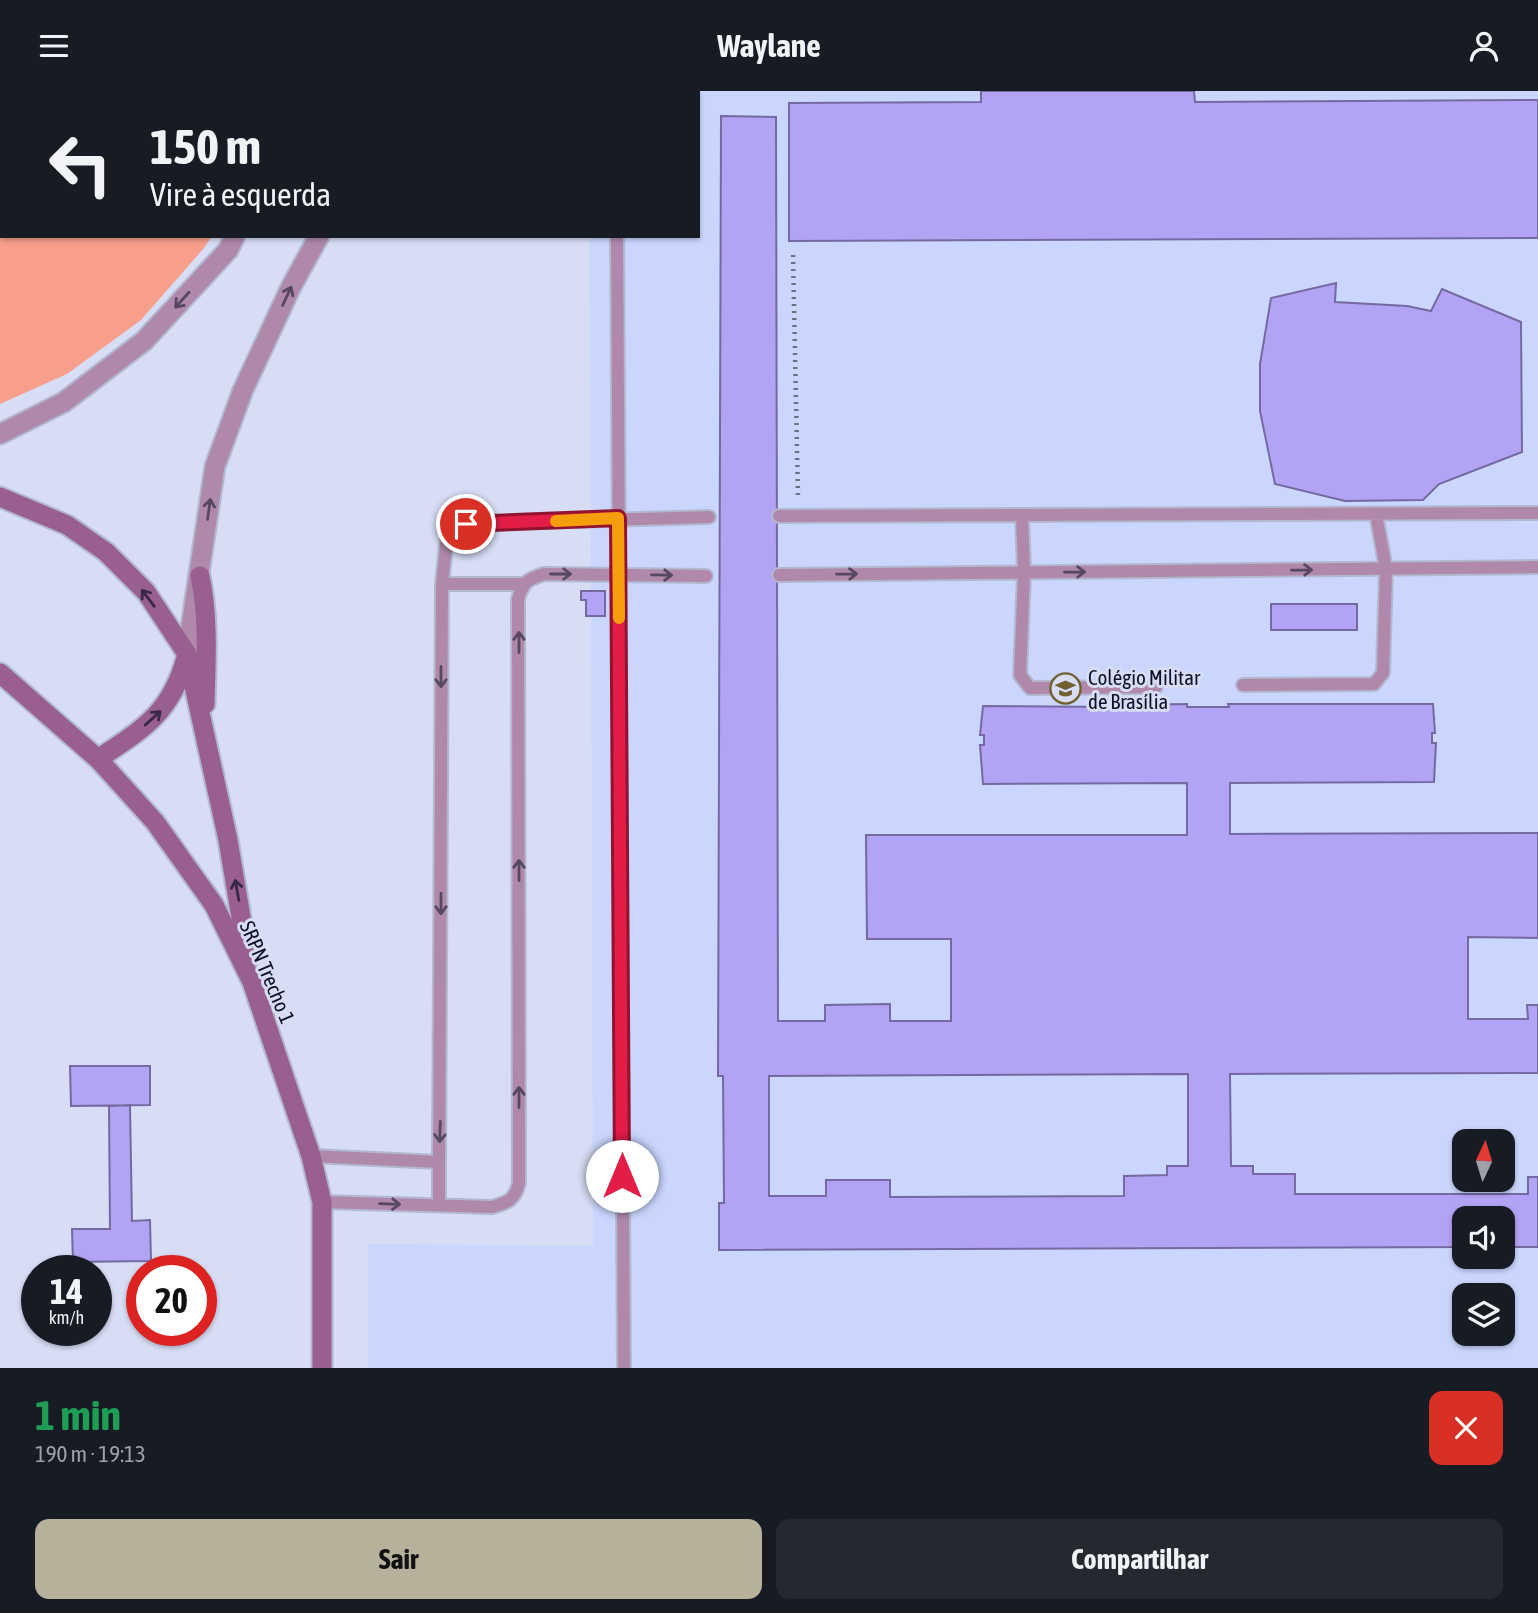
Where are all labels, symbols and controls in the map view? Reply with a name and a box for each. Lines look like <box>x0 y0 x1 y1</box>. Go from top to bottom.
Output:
icon: menu <box>35 27 73 65</box>
text: Waylane <box>717 27 821 64</box>
icon: person <box>1465 27 1503 65</box>
text: 150 m <box>150 118 261 174</box>
icon: left <box>35 119 126 210</box>
text: Vire à esquerda <box>150 176 331 213</box>
one-way arrow <box>280 286 294 307</box>
one-way arrow <box>173 291 190 308</box>
pin <box>436 494 496 554</box>
one-way arrow <box>203 498 216 521</box>
icon: arrive <box>447 505 485 543</box>
one-way arrow <box>1291 563 1314 577</box>
one-way arrow <box>1063 565 1086 579</box>
one-way arrow <box>550 567 573 581</box>
one-way arrow <box>836 567 859 581</box>
one-way arrow <box>650 568 673 582</box>
one-way arrow <box>141 589 156 607</box>
one-way arrow <box>512 631 526 654</box>
one-way arrow <box>435 665 448 688</box>
place label: Colégio Militar de Brasília <box>1088 665 1201 713</box>
school or university icon: Colégio Militar de Brasília <box>1048 672 1082 706</box>
one-way arrow <box>143 710 161 726</box>
one-way arrow <box>512 859 526 882</box>
one-way arrow <box>230 879 243 902</box>
one-way arrow <box>434 892 448 915</box>
street label: SRPN Trecho 1 <box>236 917 300 1027</box>
one-way arrow <box>512 1086 526 1109</box>
one-way arrow <box>433 1120 446 1143</box>
north arrow <box>1452 1129 1516 1192</box>
map controls <box>1452 1129 1515 1346</box>
position arrow <box>585 1139 659 1213</box>
one-way arrow <box>379 1197 402 1210</box>
button: sound <box>1452 1206 1515 1269</box>
speed limit sign: 20 <box>126 1255 217 1346</box>
text: 14 <box>50 1271 83 1311</box>
button: layers <box>1452 1283 1515 1346</box>
text: km/h <box>49 1307 84 1328</box>
text: 1 min <box>35 1391 121 1439</box>
button: close <box>1429 1391 1503 1465</box>
text: 190 m · 19:13 <box>35 1441 146 1467</box>
button: Sair <box>35 1519 762 1599</box>
button: Compartilhar <box>776 1519 1503 1599</box>

